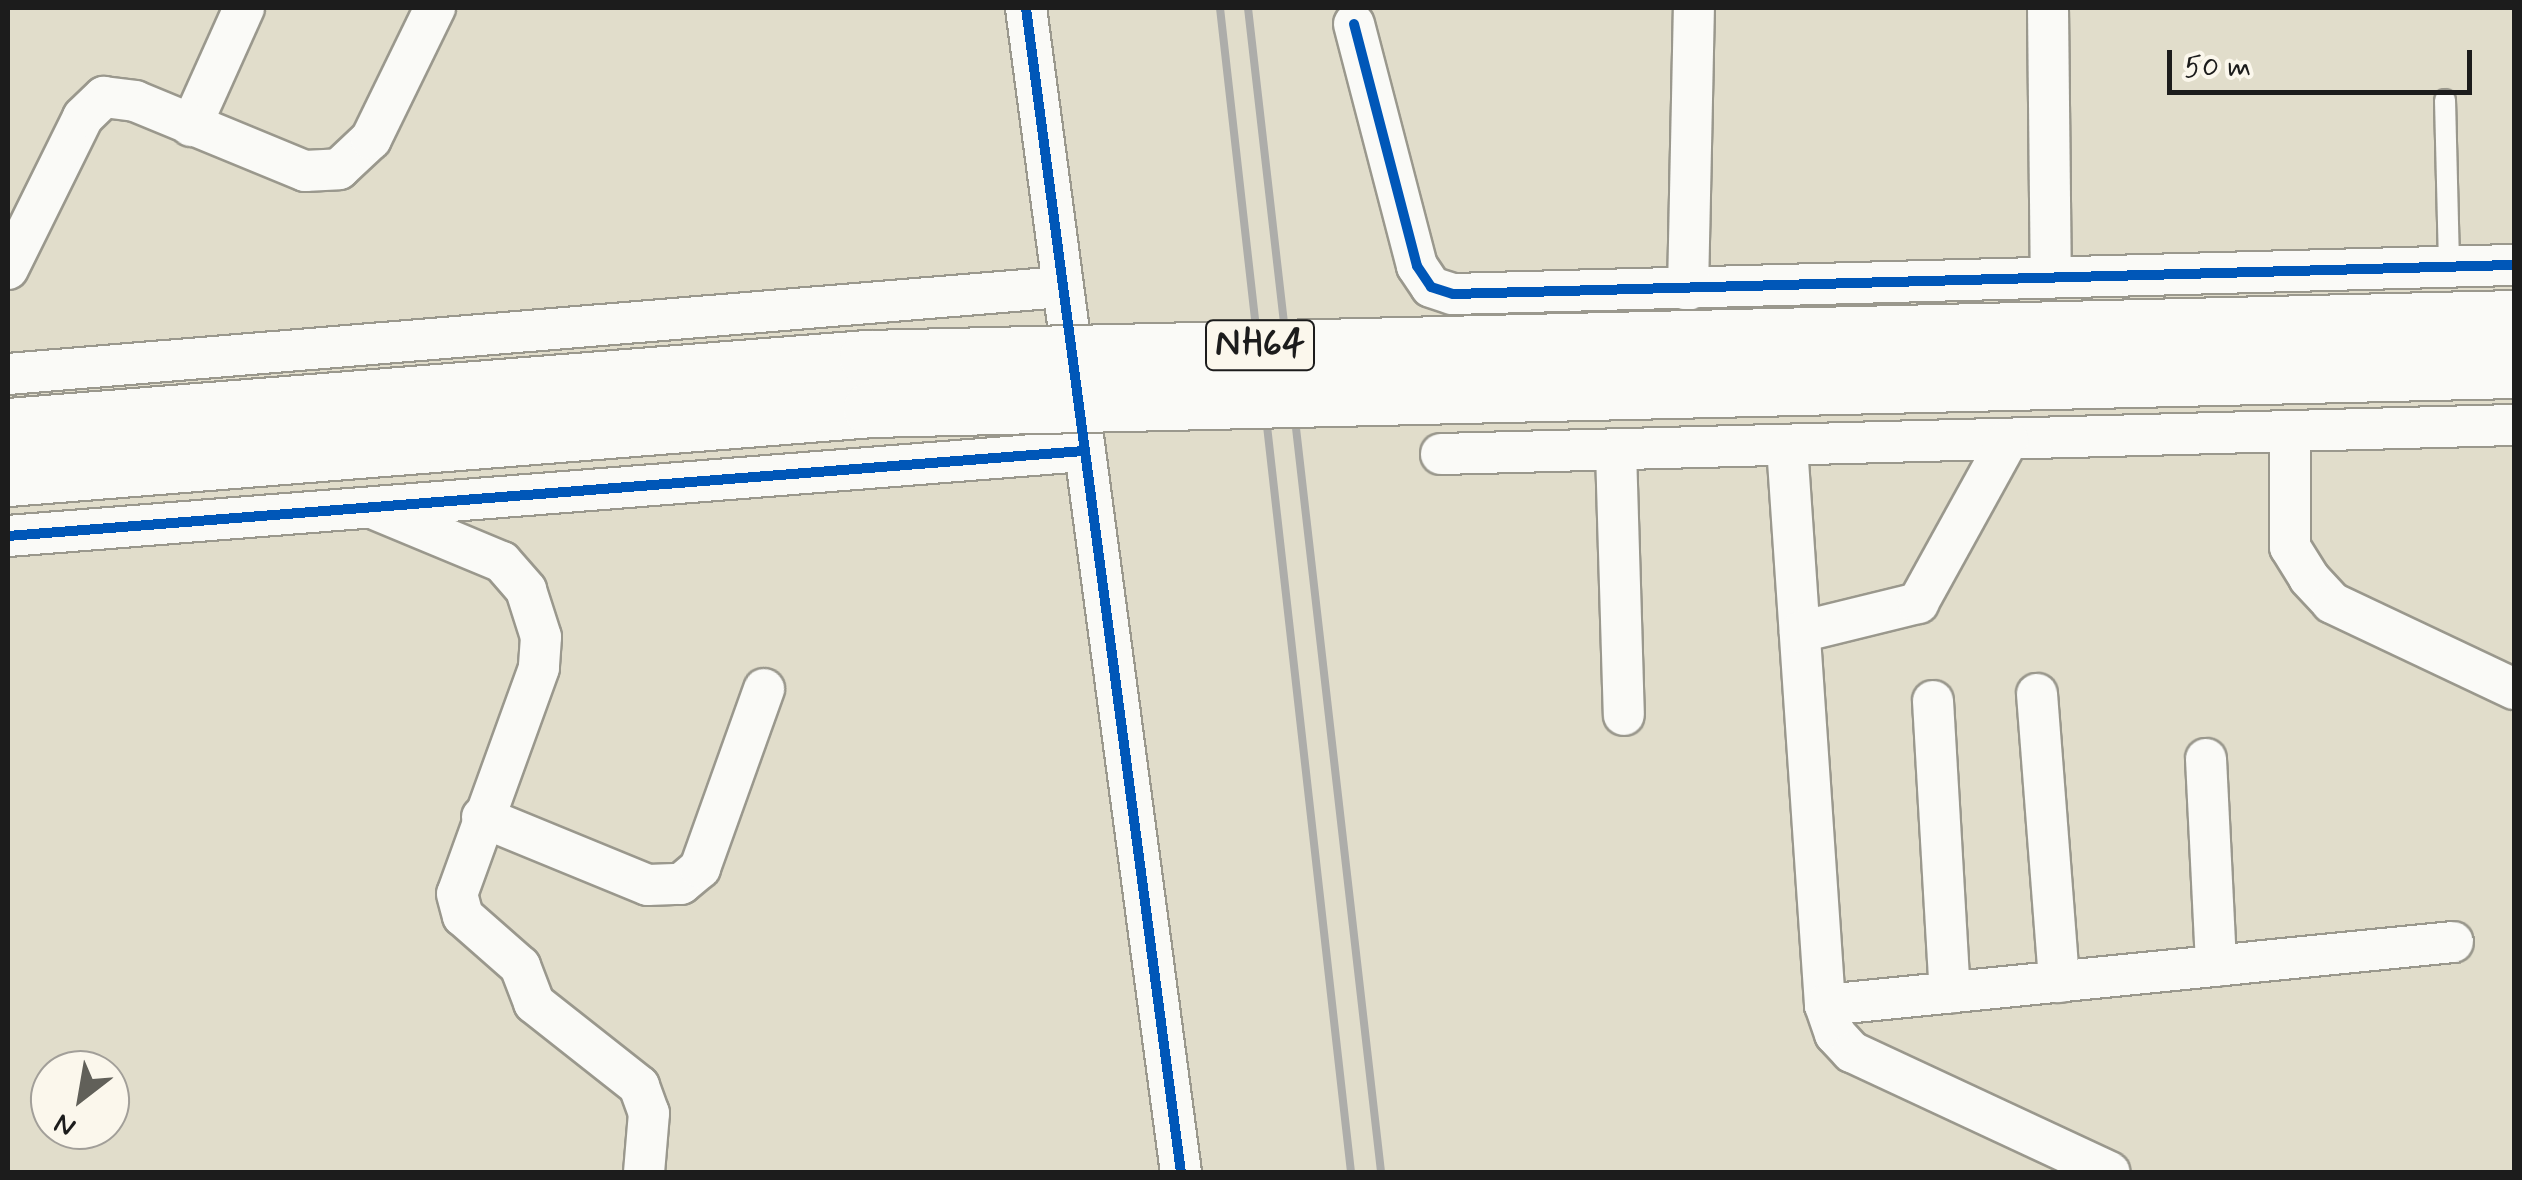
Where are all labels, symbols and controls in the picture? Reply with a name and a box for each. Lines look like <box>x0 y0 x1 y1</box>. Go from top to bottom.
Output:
scale bar <box>2172 30 2477 92</box>
text: 50 m <box>2184 48 2251 87</box>
road number: NH64 <box>1205 312 1315 378</box>
north arrow <box>30 1050 130 1150</box>
text: N <box>48 1104 83 1145</box>

